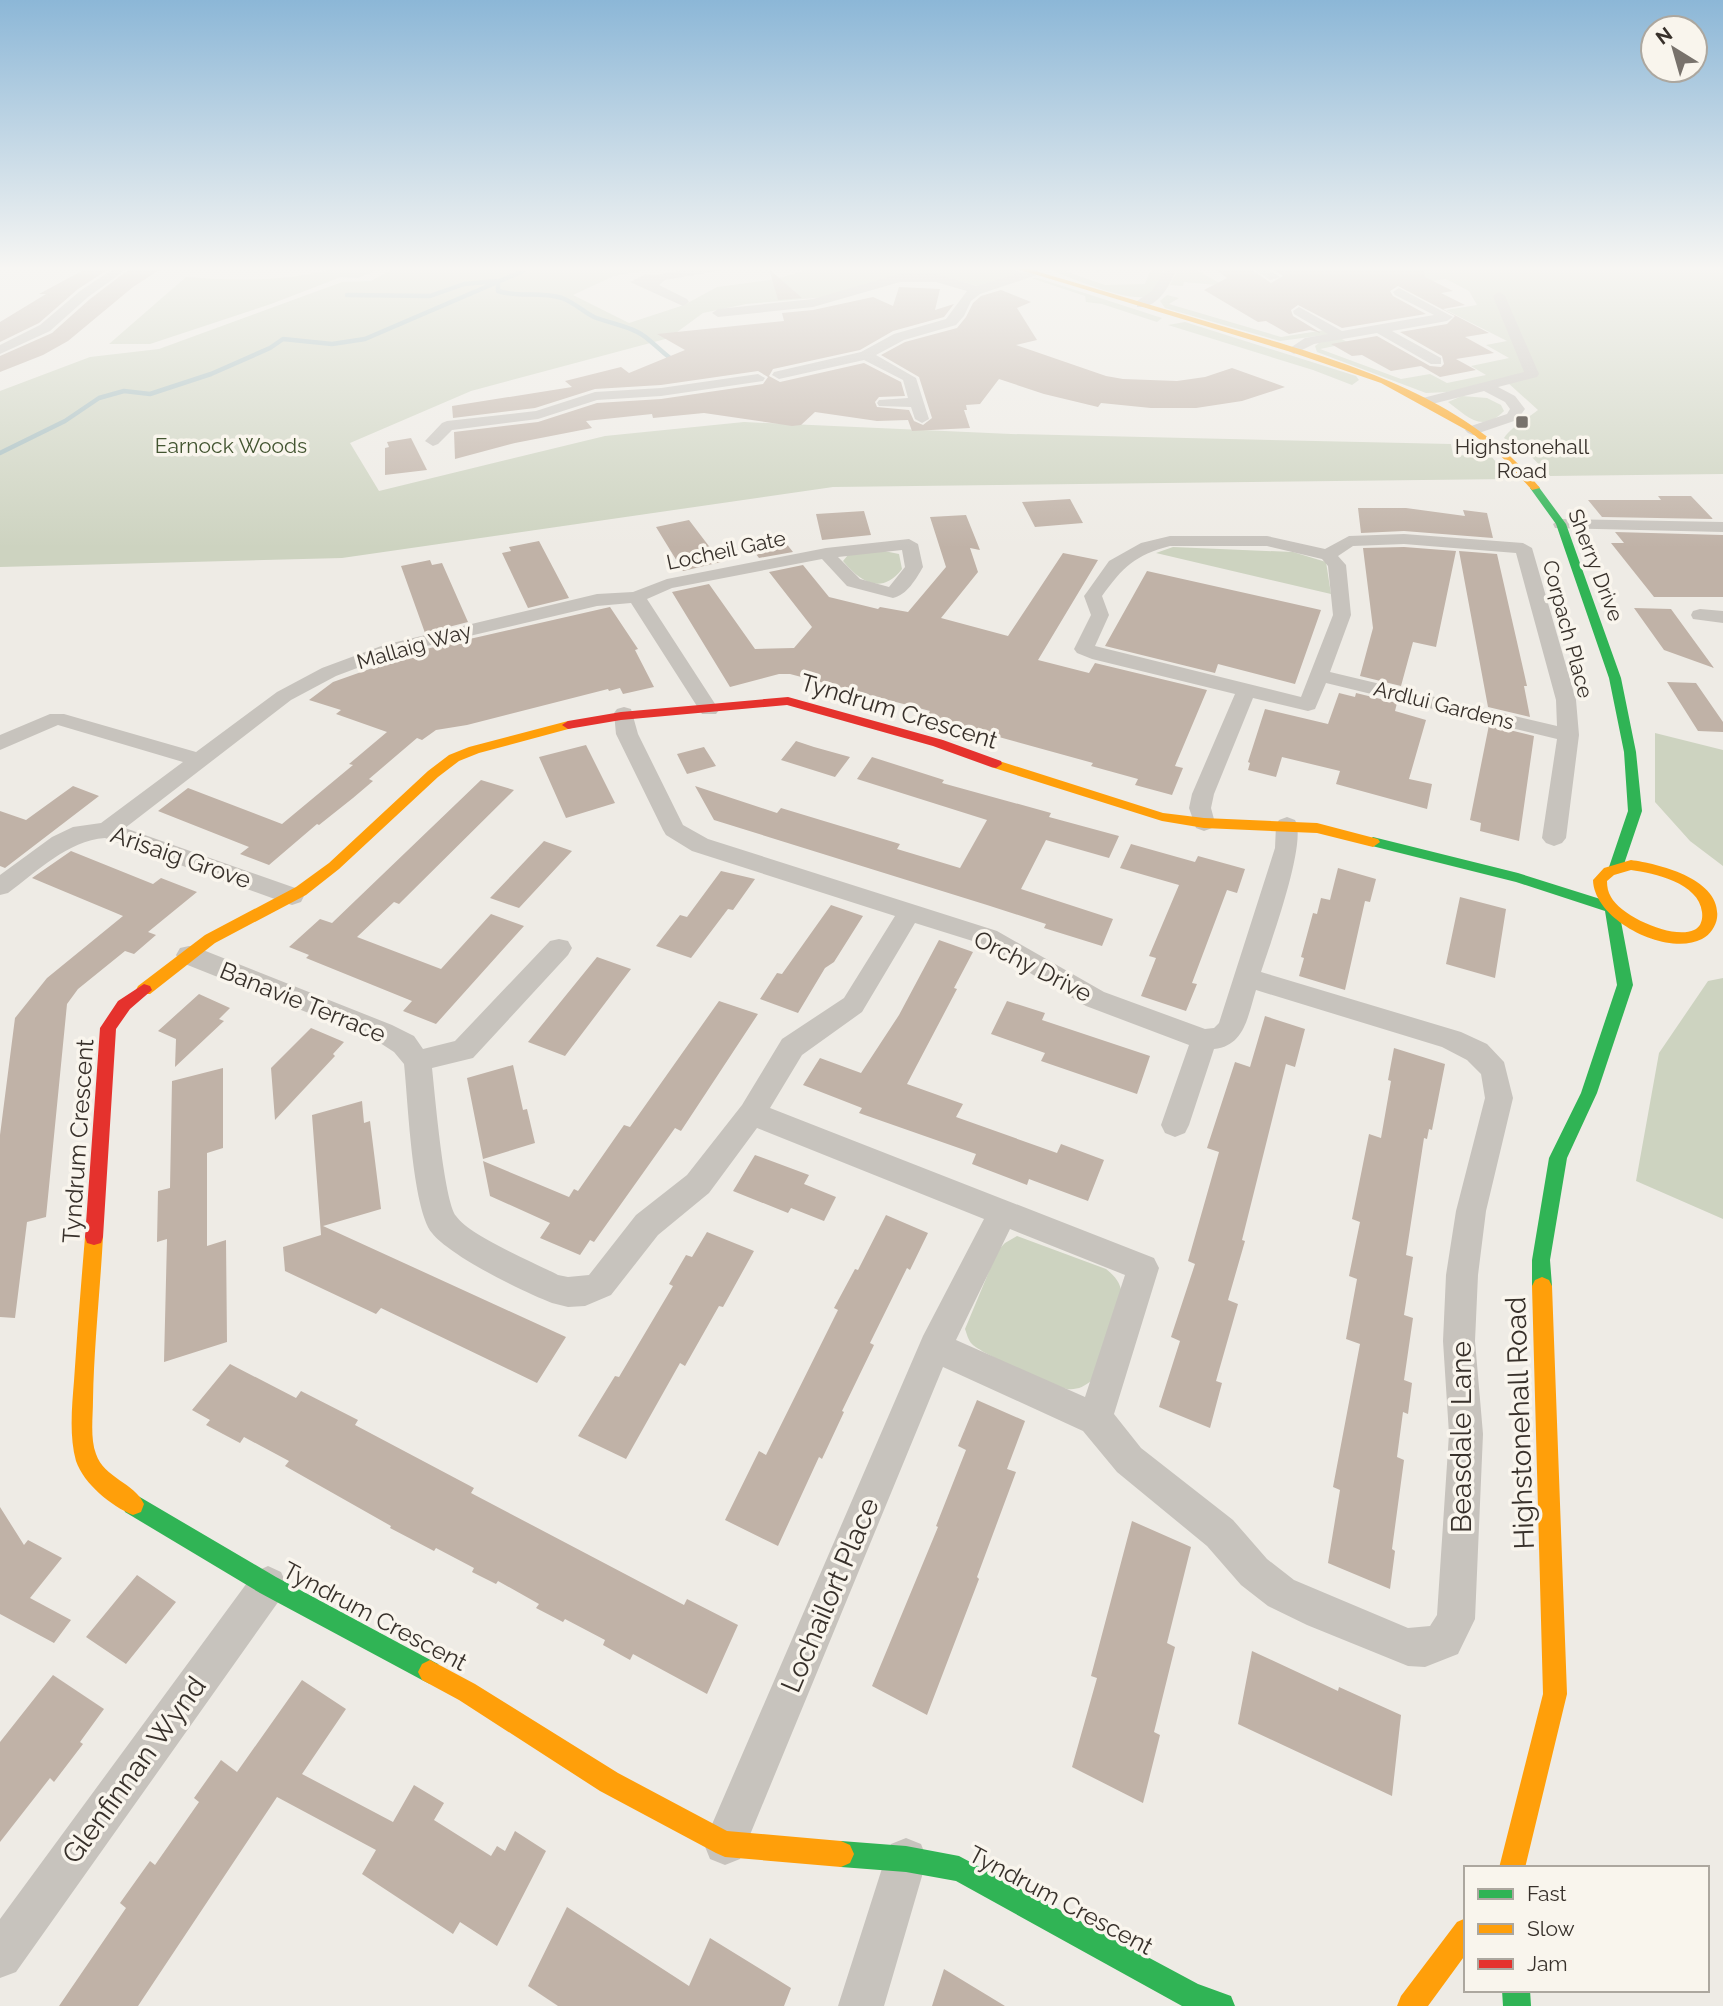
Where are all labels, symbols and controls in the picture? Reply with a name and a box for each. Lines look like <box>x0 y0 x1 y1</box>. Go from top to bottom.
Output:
north arrow <box>1639 14 1709 84</box>
text: N <box>1651 22 1676 49</box>
marker: Highstonehall Road <box>1514 414 1530 430</box>
park label: Earnock Woods <box>155 433 307 458</box>
place label: Highstonehall Road <box>1455 434 1590 483</box>
street label: Sherry Drive <box>1563 505 1629 625</box>
street label: Locheil Gate <box>664 525 788 575</box>
street label: Corpach Place <box>1538 557 1598 701</box>
street label: Mallaig Way <box>354 618 474 674</box>
street label: Tyndrum Crescent <box>797 667 1001 755</box>
street label: Ardlui Gardens <box>1371 675 1517 735</box>
street label: Arisaig Grove <box>107 819 255 895</box>
street label: Orchy Drive <box>969 924 1097 1008</box>
street label: Banavie Terrace <box>216 956 390 1048</box>
street label: Tyndrum Crescent <box>56 1038 100 1244</box>
street label: Highstonehall Road <box>1499 1296 1541 1550</box>
street label: Beasdale Lane <box>1445 1341 1478 1533</box>
street label: Lochailort Place <box>774 1493 886 1697</box>
street label: Tyndrum Crescent <box>278 1555 472 1677</box>
street label: Glenfinnan Wynd <box>55 1670 213 1870</box>
street label: Tyndrum Crescent <box>964 1839 1158 1961</box>
legend <box>1464 1866 1709 1992</box>
text: Fast <box>1527 1881 1567 1906</box>
text: Slow <box>1527 1916 1575 1941</box>
text: Jam <box>1527 1951 1568 1976</box>

